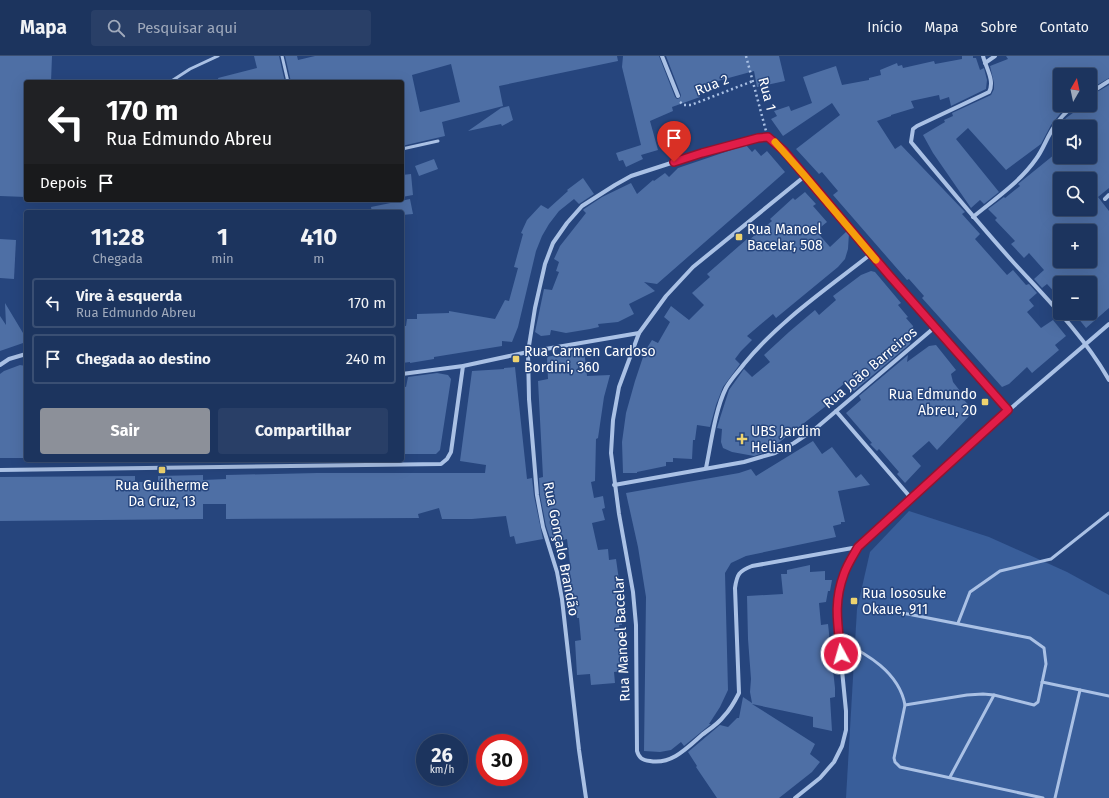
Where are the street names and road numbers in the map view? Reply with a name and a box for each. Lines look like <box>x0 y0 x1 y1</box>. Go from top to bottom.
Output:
street label: Rua 2 <box>693 71 731 99</box>
street label: Rua 1 <box>754 75 780 113</box>
street label: Rua João Barreiros <box>820 323 921 412</box>
street label: Rua Gonçalo Brandão <box>540 480 582 618</box>
street label: Rua Manoel Bacelar <box>610 575 634 702</box>

